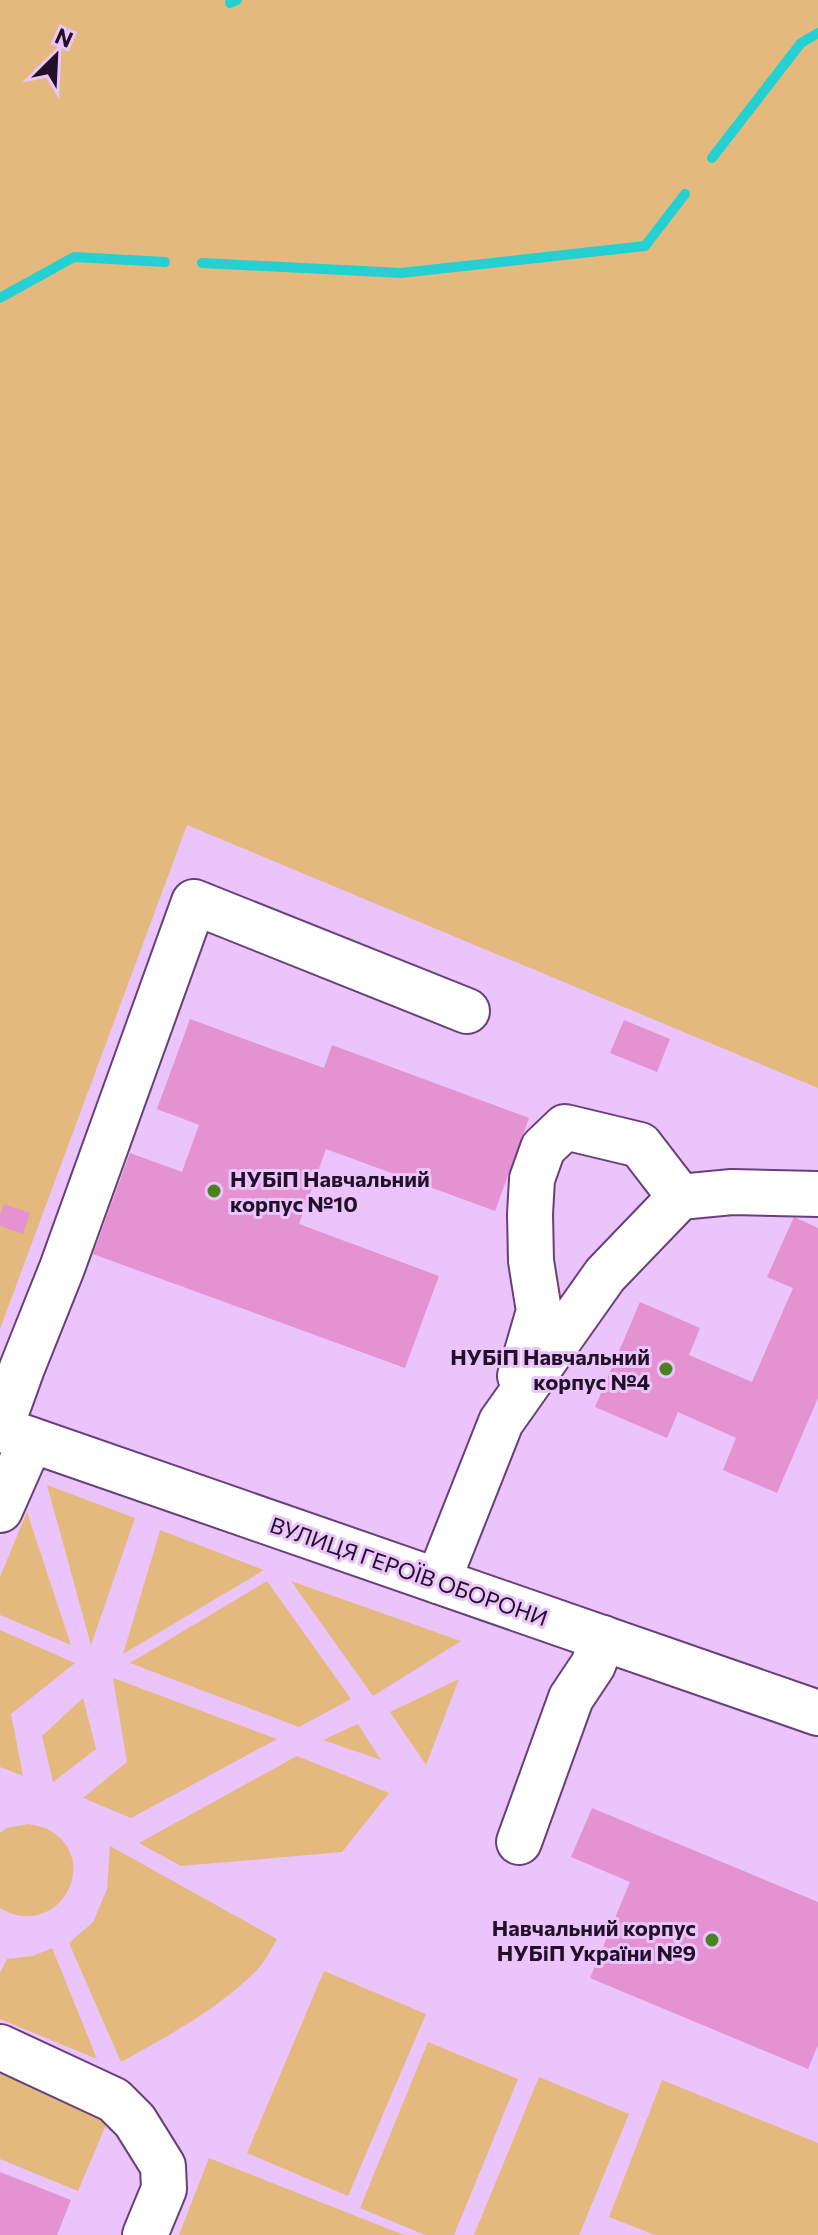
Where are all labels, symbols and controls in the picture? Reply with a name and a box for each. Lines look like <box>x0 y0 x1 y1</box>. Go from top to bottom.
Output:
north arrow <box>16 16 96 96</box>
text: N <box>51 22 77 53</box>
place label: НУБіП Навчальний корпус №10 <box>230 1165 430 1217</box>
marker: НУБіП Навчальний корпус №10 <box>205 1182 223 1200</box>
place label: НУБіП Навчальний корпус №4 <box>450 1343 650 1395</box>
marker: НУБіП Навчальний корпус №4 <box>657 1360 675 1378</box>
street label: ВУЛИЦЯ ГЕРОЇВ ОБОРОНИ <box>267 1511 551 1631</box>
place label: Навчальний корпус НУБіП України №9 <box>492 1914 696 1966</box>
marker: Навчальний корпус НУБіП України №9 <box>703 1931 721 1949</box>

